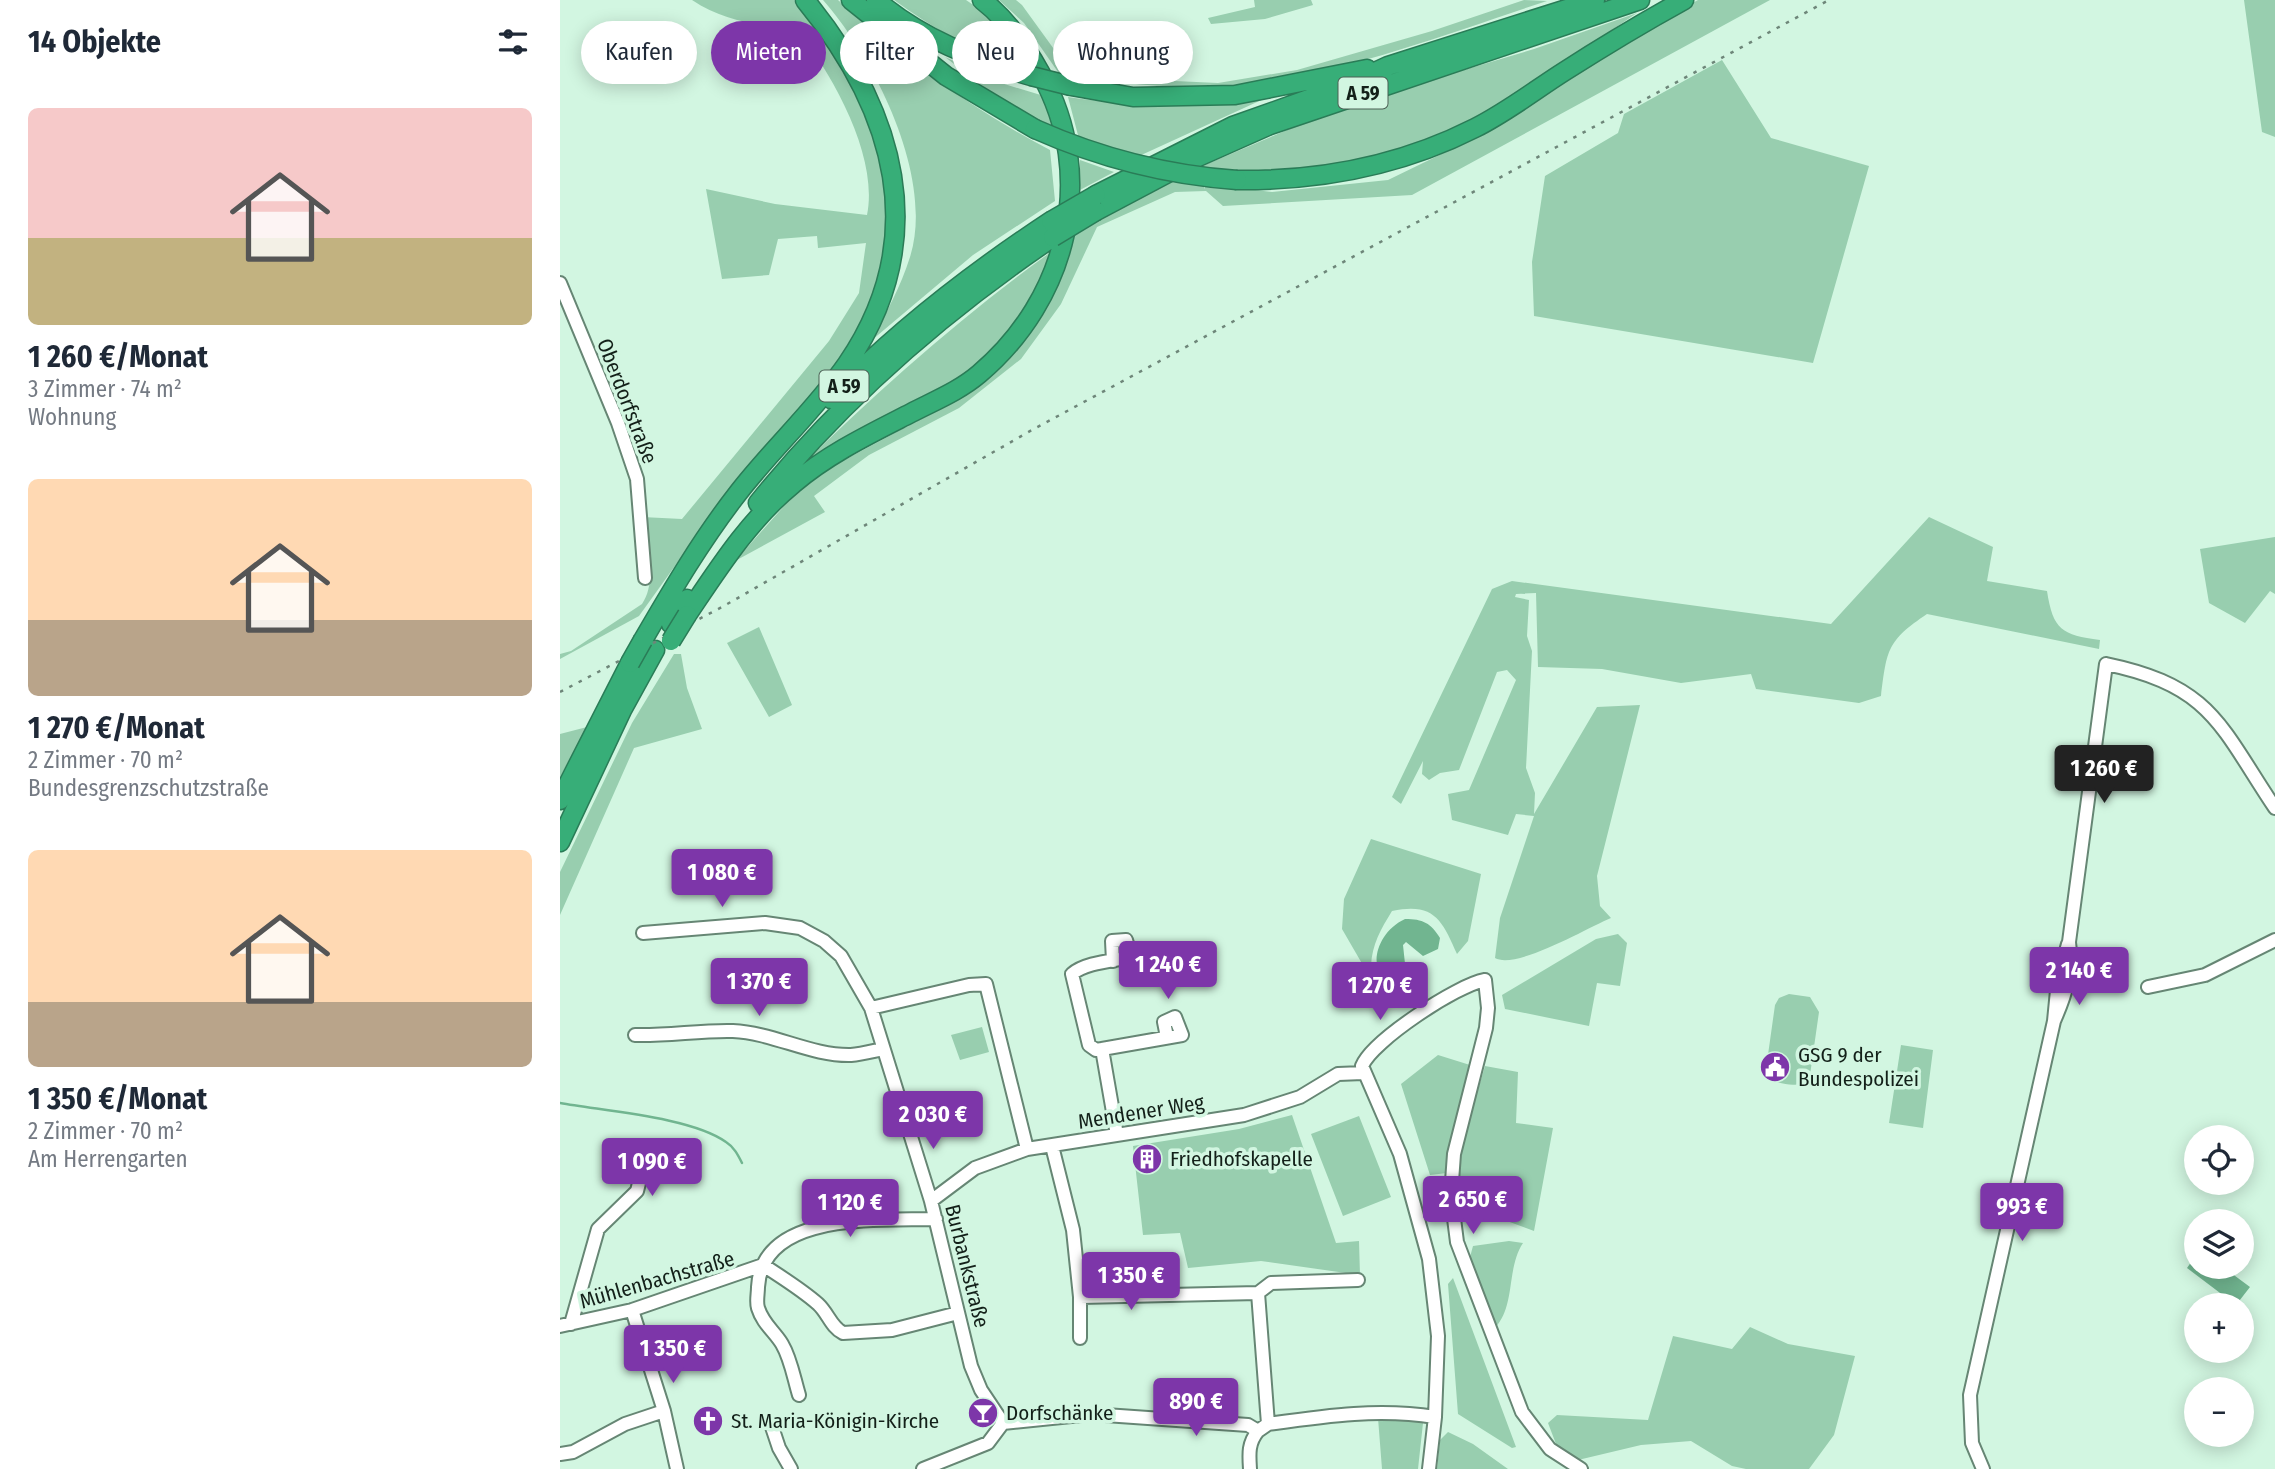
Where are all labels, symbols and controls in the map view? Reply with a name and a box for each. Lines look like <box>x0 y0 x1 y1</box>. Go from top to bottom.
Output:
chip: Kaufen <box>581 21 697 84</box>
chip: Mieten <box>711 21 826 84</box>
chip: Filter <box>840 21 938 84</box>
chip: Neu <box>952 21 1039 84</box>
chip: Wohnung <box>1053 21 1193 84</box>
icon: filters <box>494 23 532 61</box>
text: 14 Objekte <box>28 24 161 60</box>
road number: A 59 <box>1338 78 1388 108</box>
icon: home <box>217 154 343 280</box>
street label: Oberdorfstraße <box>591 335 663 467</box>
text: 1 260 €/Monat <box>28 339 208 375</box>
road number: A 59 <box>820 370 868 402</box>
text: 3 Zimmer · 74 m² <box>28 375 182 403</box>
text: Wohnung <box>28 403 116 431</box>
icon: home <box>217 525 343 651</box>
text: 1 270 €/Monat <box>28 710 205 746</box>
text: 2 Zimmer · 70 m² <box>28 746 183 774</box>
pin: 1 260 € <box>2039 746 2169 805</box>
text: 1 260 € <box>2071 754 2137 782</box>
text: Bundesgrenzschutzstraße <box>28 774 269 802</box>
pin: 1 080 € <box>657 850 787 909</box>
text: 1 080 € <box>688 858 756 886</box>
icon: home <box>217 896 343 1022</box>
pin: 1 240 € <box>1103 942 1233 1001</box>
pin: 2 140 € <box>2014 948 2144 1007</box>
text: 1 240 € <box>1135 950 1201 978</box>
text: 2 140 € <box>2046 956 2112 984</box>
pin: 1 370 € <box>694 958 824 1018</box>
pin: 1 270 € <box>1315 962 1445 1022</box>
text: 1 370 € <box>727 967 791 995</box>
text: 1 270 € <box>1348 971 1412 999</box>
place label: GSG 9 der Bundespolizei <box>1798 1042 1919 1092</box>
public building icon: GSG 9 der Bundespolizei <box>1758 1050 1792 1084</box>
text: 1 350 €/Monat <box>28 1081 207 1117</box>
street label: Mendener Weg <box>1076 1089 1206 1135</box>
pin: 2 030 € <box>868 1092 998 1151</box>
text: 2 030 € <box>899 1100 967 1128</box>
text: 2 Zimmer · 70 m² <box>28 1117 183 1145</box>
map controls <box>2184 1125 2254 1447</box>
button: locate <box>2184 1125 2254 1195</box>
pin: 1 090 € <box>587 1138 717 1198</box>
building icon: Friedhofskapelle <box>1130 1142 1164 1176</box>
text: Am Herrengarten <box>28 1145 188 1173</box>
place label: Friedhofskapelle <box>1170 1146 1313 1172</box>
text: 1 090 € <box>618 1147 686 1175</box>
pin: 2 650 € <box>1408 1176 1538 1236</box>
pin: 1 120 € <box>785 1180 915 1239</box>
pin: 993 € <box>1973 1184 2071 1243</box>
text: 2 650 € <box>1439 1185 1507 1213</box>
text: 1 120 € <box>818 1188 882 1216</box>
text: 993 € <box>1996 1192 2048 1220</box>
street label: Burbankstraße <box>939 1202 995 1330</box>
button: layers <box>2184 1209 2254 1279</box>
street label: Mühlenbachstraße <box>577 1246 737 1314</box>
pin: 1 350 € <box>1066 1252 1196 1312</box>
text: 1 350 € <box>1098 1261 1164 1289</box>
button: + <box>2184 1293 2254 1363</box>
pin: 1 350 € <box>608 1326 738 1385</box>
text: 1 350 € <box>640 1334 706 1362</box>
button: − <box>2184 1377 2254 1447</box>
pin: 890 € <box>1147 1378 1245 1438</box>
text: 890 € <box>1169 1387 1223 1415</box>
bar icon: Dorfschänke <box>966 1396 1000 1430</box>
place label: Dorfschänke <box>1006 1400 1113 1426</box>
church icon: St. Maria-Königin-Kirche <box>691 1404 725 1438</box>
place label: St. Maria-Königin-Kirche <box>731 1408 939 1434</box>

